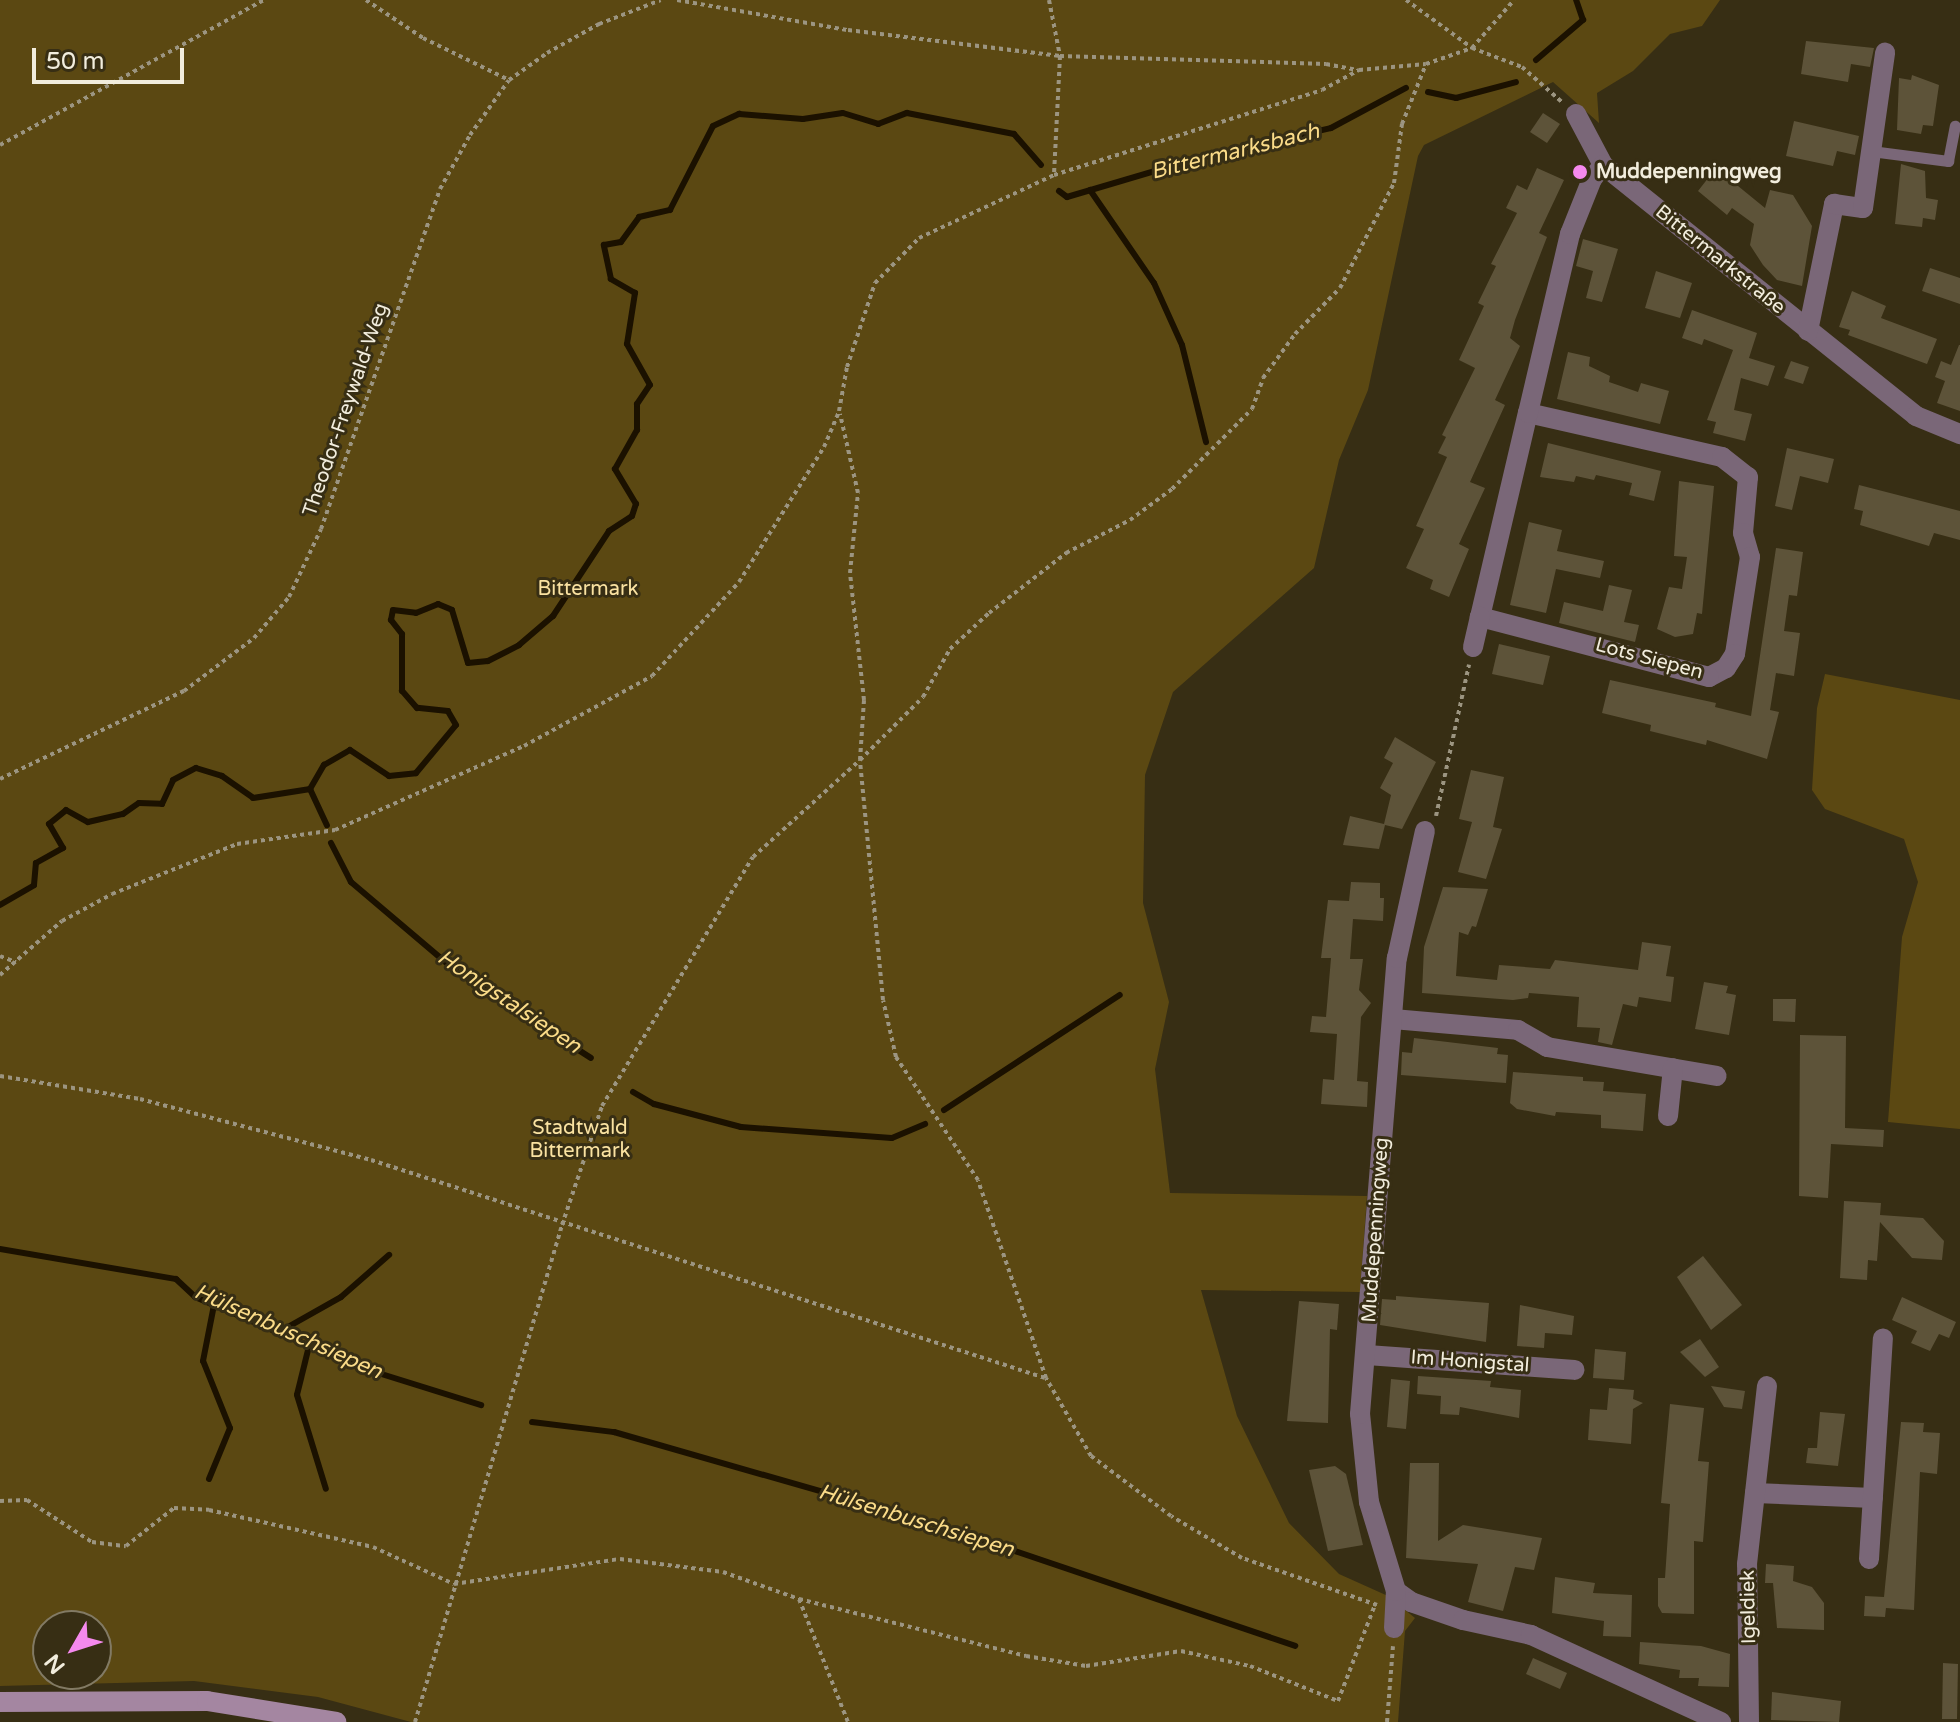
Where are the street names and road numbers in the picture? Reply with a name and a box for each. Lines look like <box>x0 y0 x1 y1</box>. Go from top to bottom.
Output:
street label: Bittermarkstraße <box>1650 200 1790 320</box>
street label: Theodor-Freywald-Weg <box>298 300 394 520</box>
street label: Lots Siepen <box>1592 633 1706 685</box>
street label: Muddepenningweg <box>1358 1137 1394 1323</box>
street label: Im Honigstal <box>1410 1346 1530 1378</box>
street label: Igeldiek <box>1736 1570 1762 1644</box>

